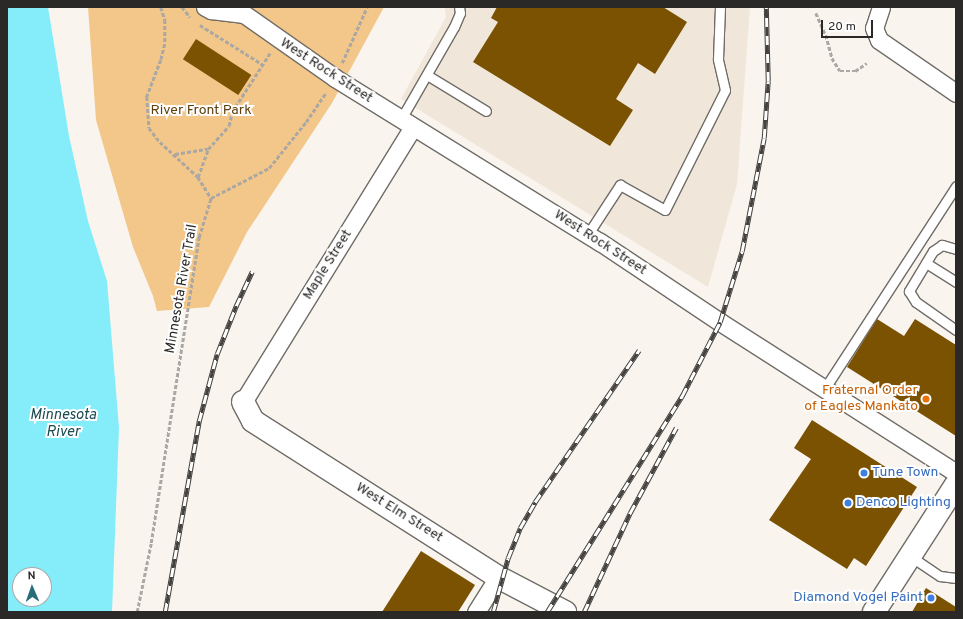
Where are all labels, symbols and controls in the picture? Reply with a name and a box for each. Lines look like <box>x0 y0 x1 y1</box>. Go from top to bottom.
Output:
scale bar <box>823 12 875 38</box>
text: 20 m <box>828 19 856 35</box>
street label: West Rock Street <box>276 35 376 107</box>
park label: River Front Park <box>150 103 252 119</box>
street label: West Rock Street <box>550 207 650 279</box>
street label: Minnesota River Trail <box>162 223 202 355</box>
street label: Maple Street <box>300 227 356 303</box>
place label: Fraternal Order of Eagles Mankato <box>804 383 918 416</box>
marker: Fraternal Order of Eagles Mankato <box>921 394 931 404</box>
water label: Minnesota River <box>30 406 96 441</box>
place label: Tune Town <box>872 465 939 481</box>
marker: Tune Town <box>859 468 869 478</box>
street label: West Elm Street <box>352 479 446 547</box>
place label: Denco Lighting <box>856 495 951 511</box>
marker: Denco Lighting <box>843 498 853 508</box>
north arrow <box>12 567 52 607</box>
text: N <box>27 569 36 583</box>
place label: Diamond Vogel Paint <box>793 590 923 606</box>
marker: Diamond Vogel Paint <box>926 593 936 603</box>

